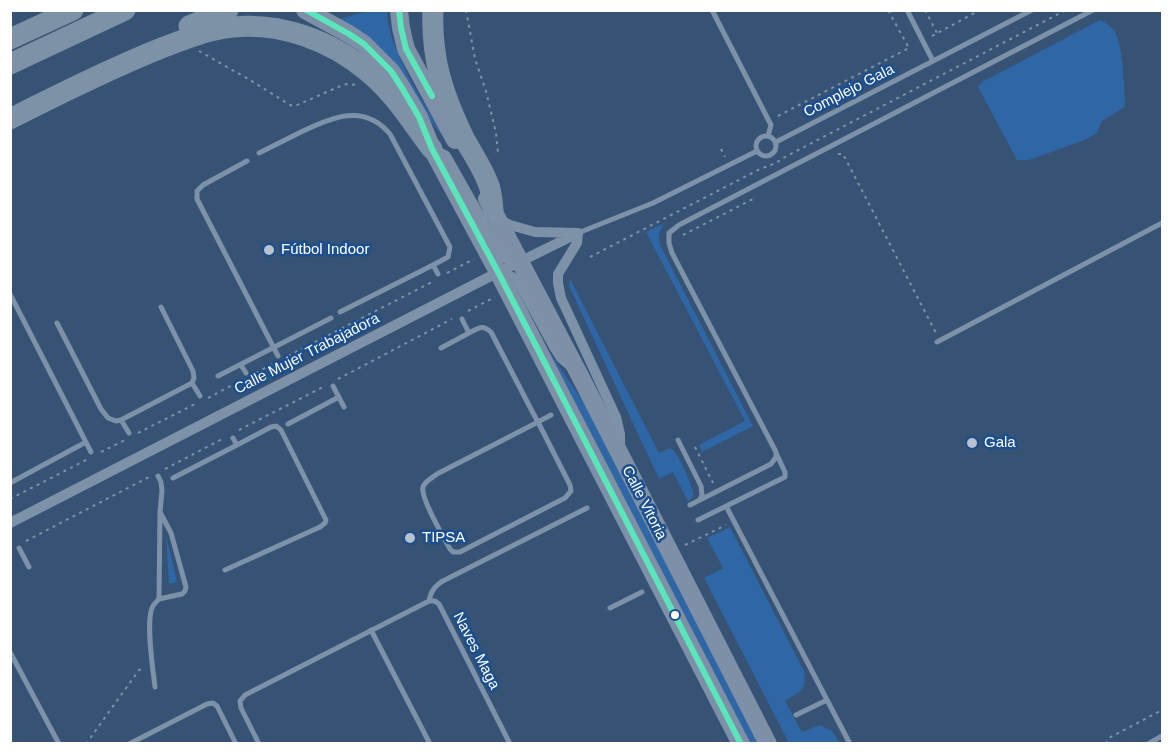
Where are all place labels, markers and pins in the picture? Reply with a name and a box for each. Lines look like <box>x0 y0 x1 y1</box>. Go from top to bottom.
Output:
place label: Fútbol Indoor <box>281 241 369 259</box>
marker: Fútbol Indoor <box>262 243 276 257</box>
place label: Gala <box>984 434 1016 452</box>
marker: Gala <box>965 436 979 450</box>
place label: TIPSA <box>422 529 465 547</box>
marker: TIPSA <box>403 531 417 545</box>
unlabelled marker <box>669 609 681 621</box>

